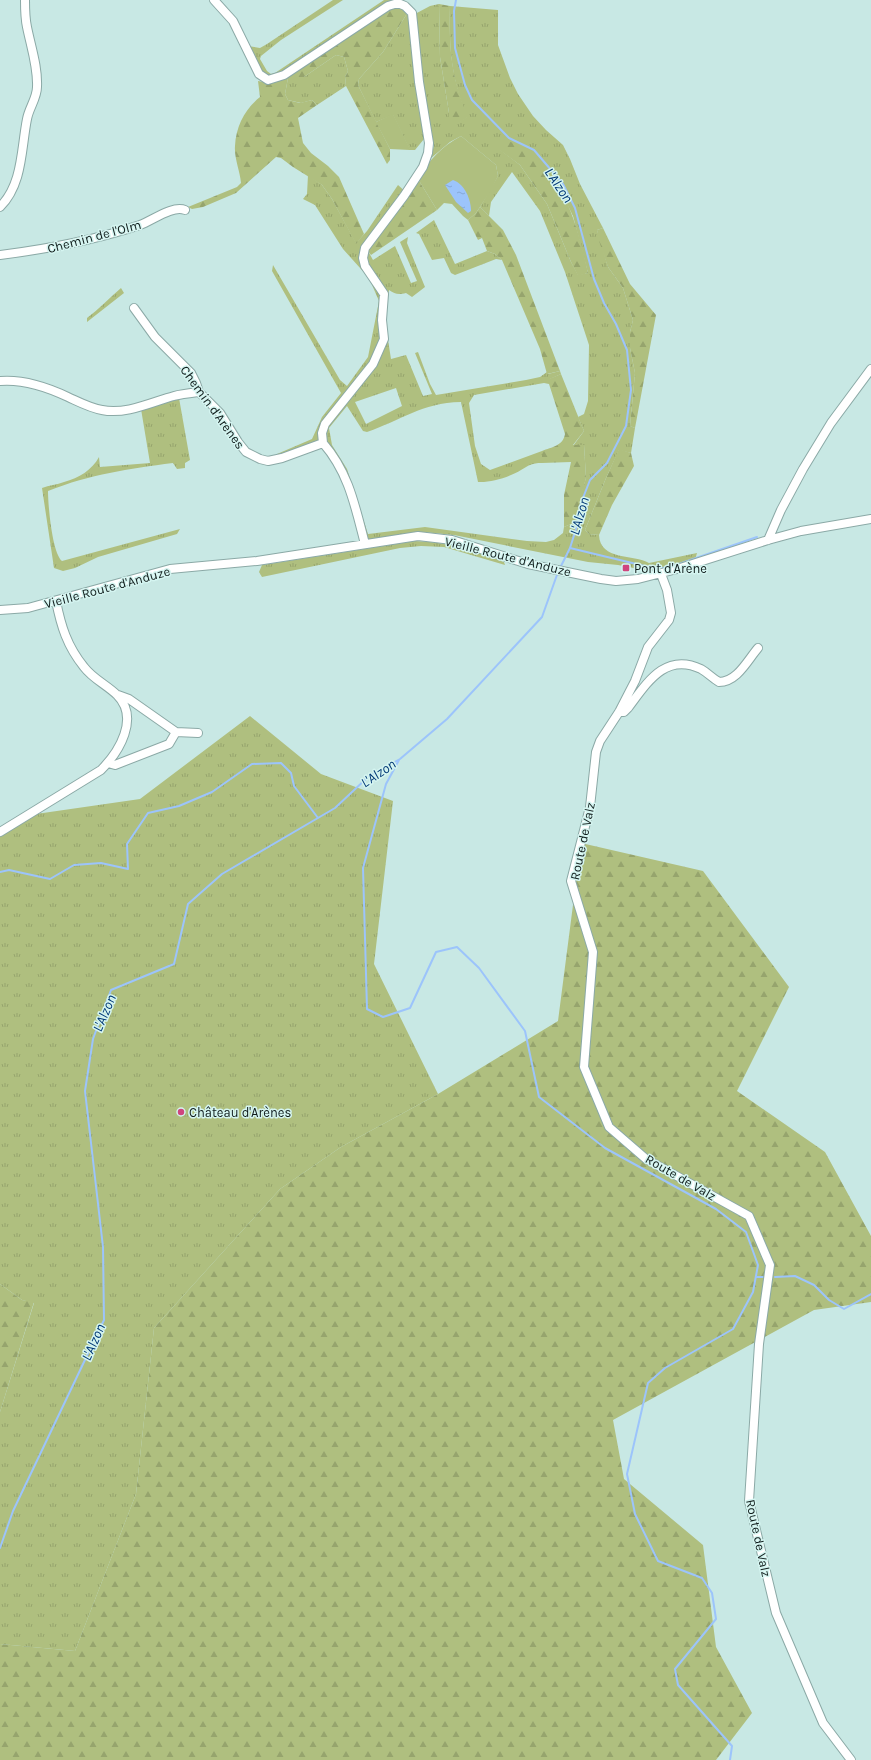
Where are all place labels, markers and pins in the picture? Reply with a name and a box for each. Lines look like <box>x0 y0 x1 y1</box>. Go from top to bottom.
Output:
place label: Pont d'Arène <box>634 561 707 576</box>
marker: Pont d'Arène <box>621 563 631 573</box>
place label: Château d'Arènes <box>189 1105 291 1120</box>
marker: Château d'Arènes <box>176 1107 186 1117</box>

